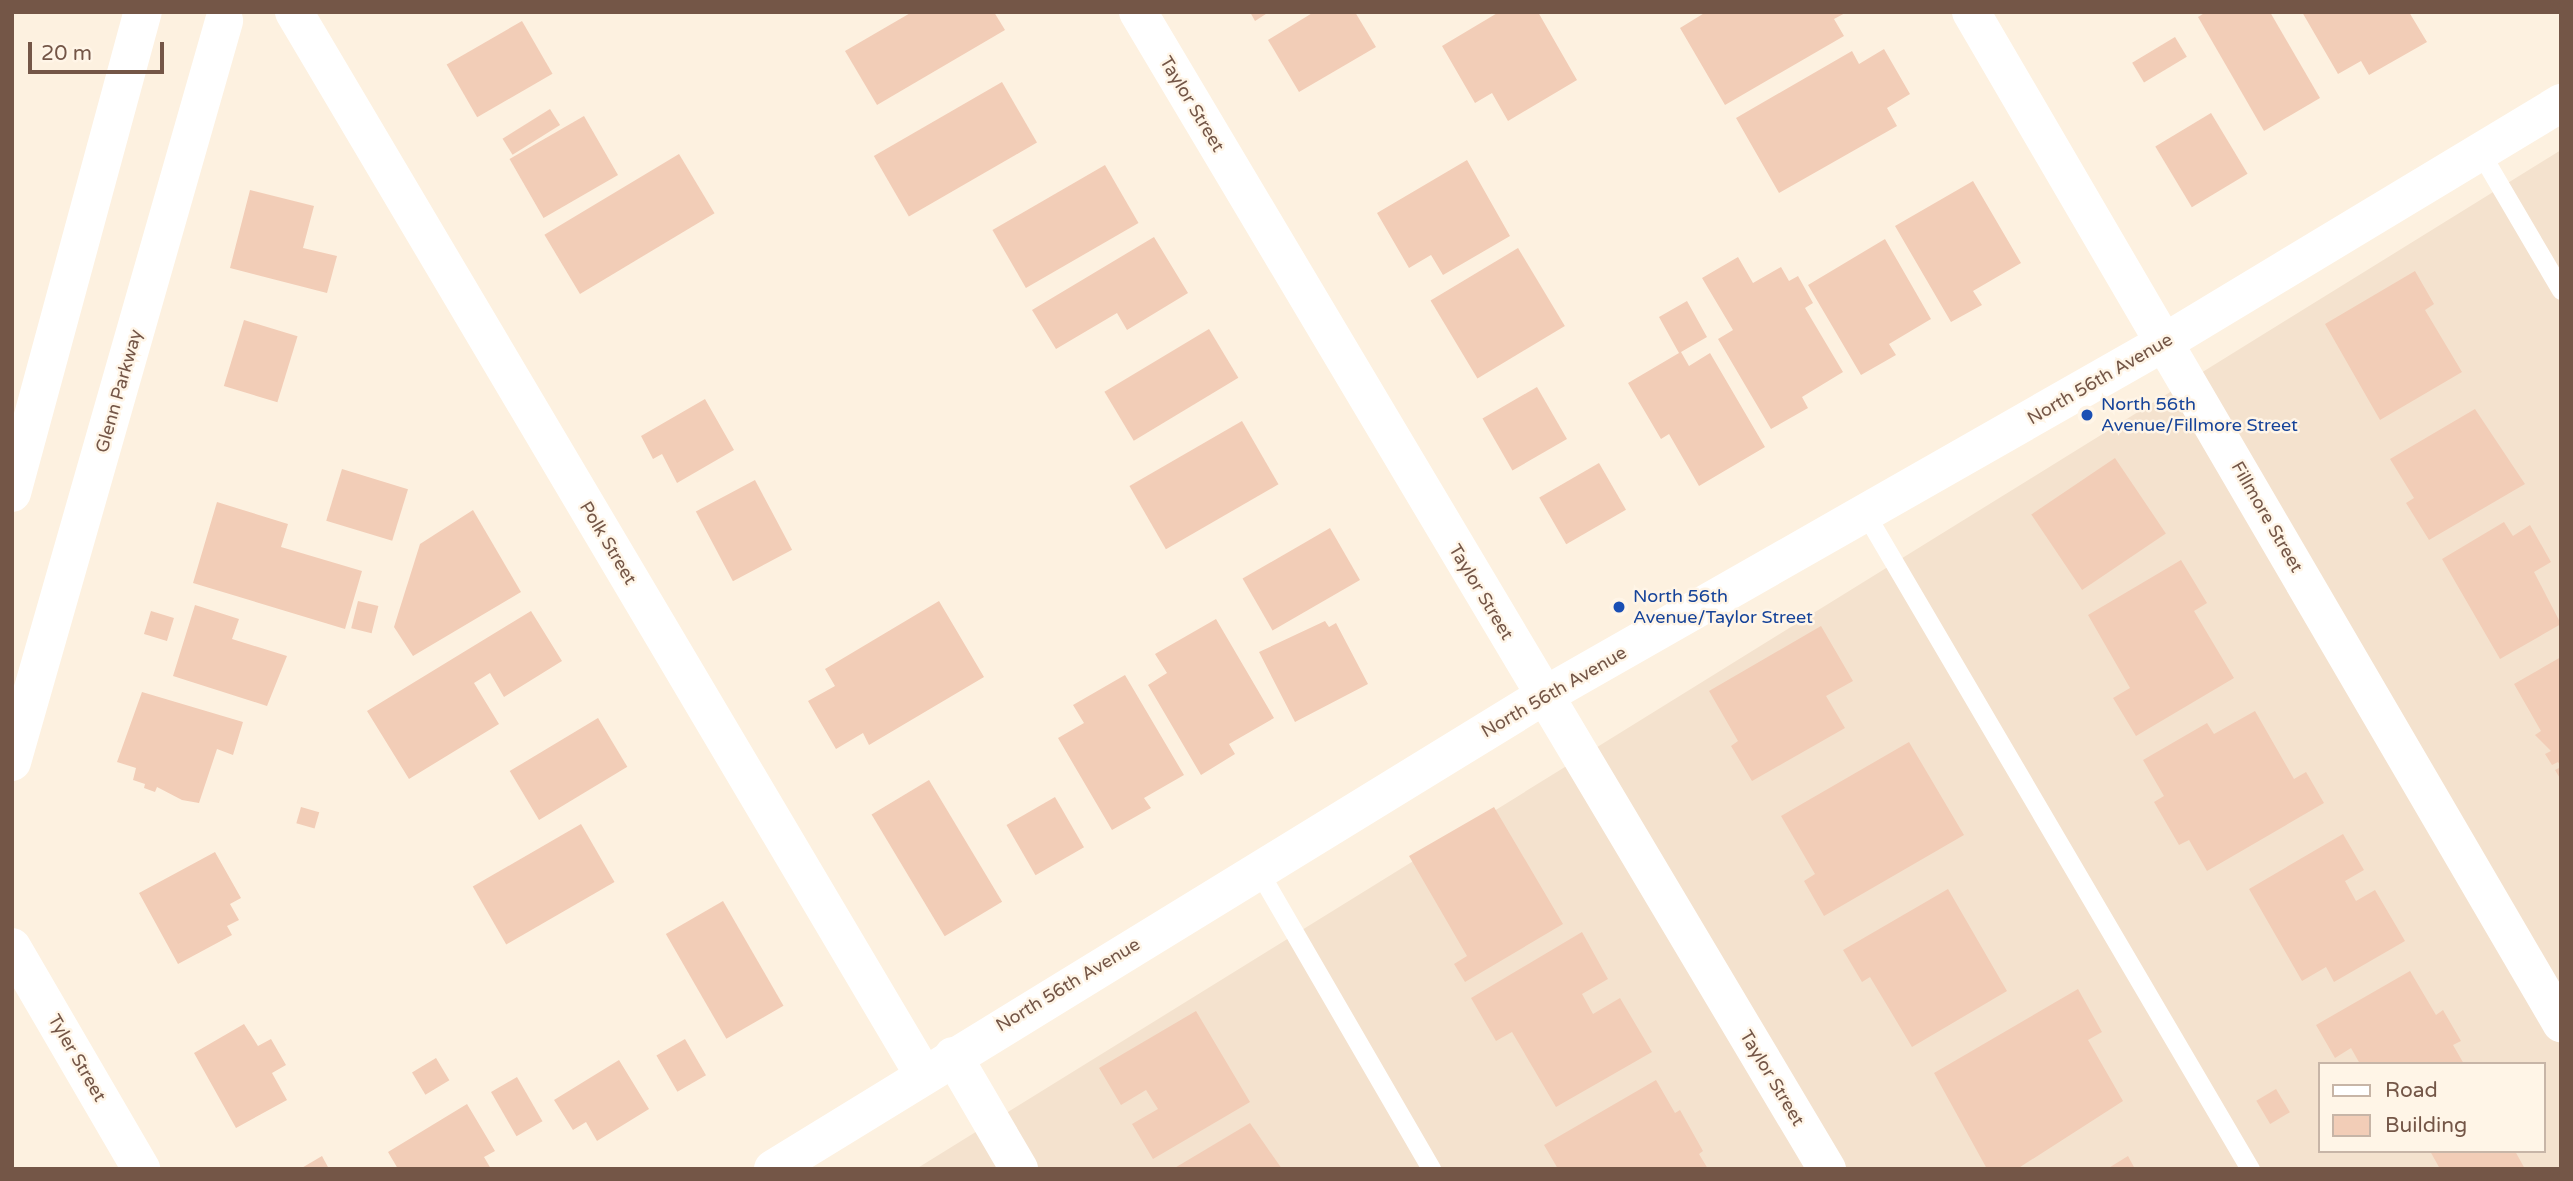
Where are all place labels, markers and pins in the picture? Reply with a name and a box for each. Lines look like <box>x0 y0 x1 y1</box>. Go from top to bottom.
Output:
place label: North 56th Avenue/Fillmore Street <box>2101 394 2298 436</box>
marker: North 56th Avenue/Fillmore Street <box>2079 407 2095 423</box>
place label: North 56th Avenue/Taylor Street <box>1633 586 1813 628</box>
marker: North 56th Avenue/Taylor Street <box>1611 599 1627 615</box>

